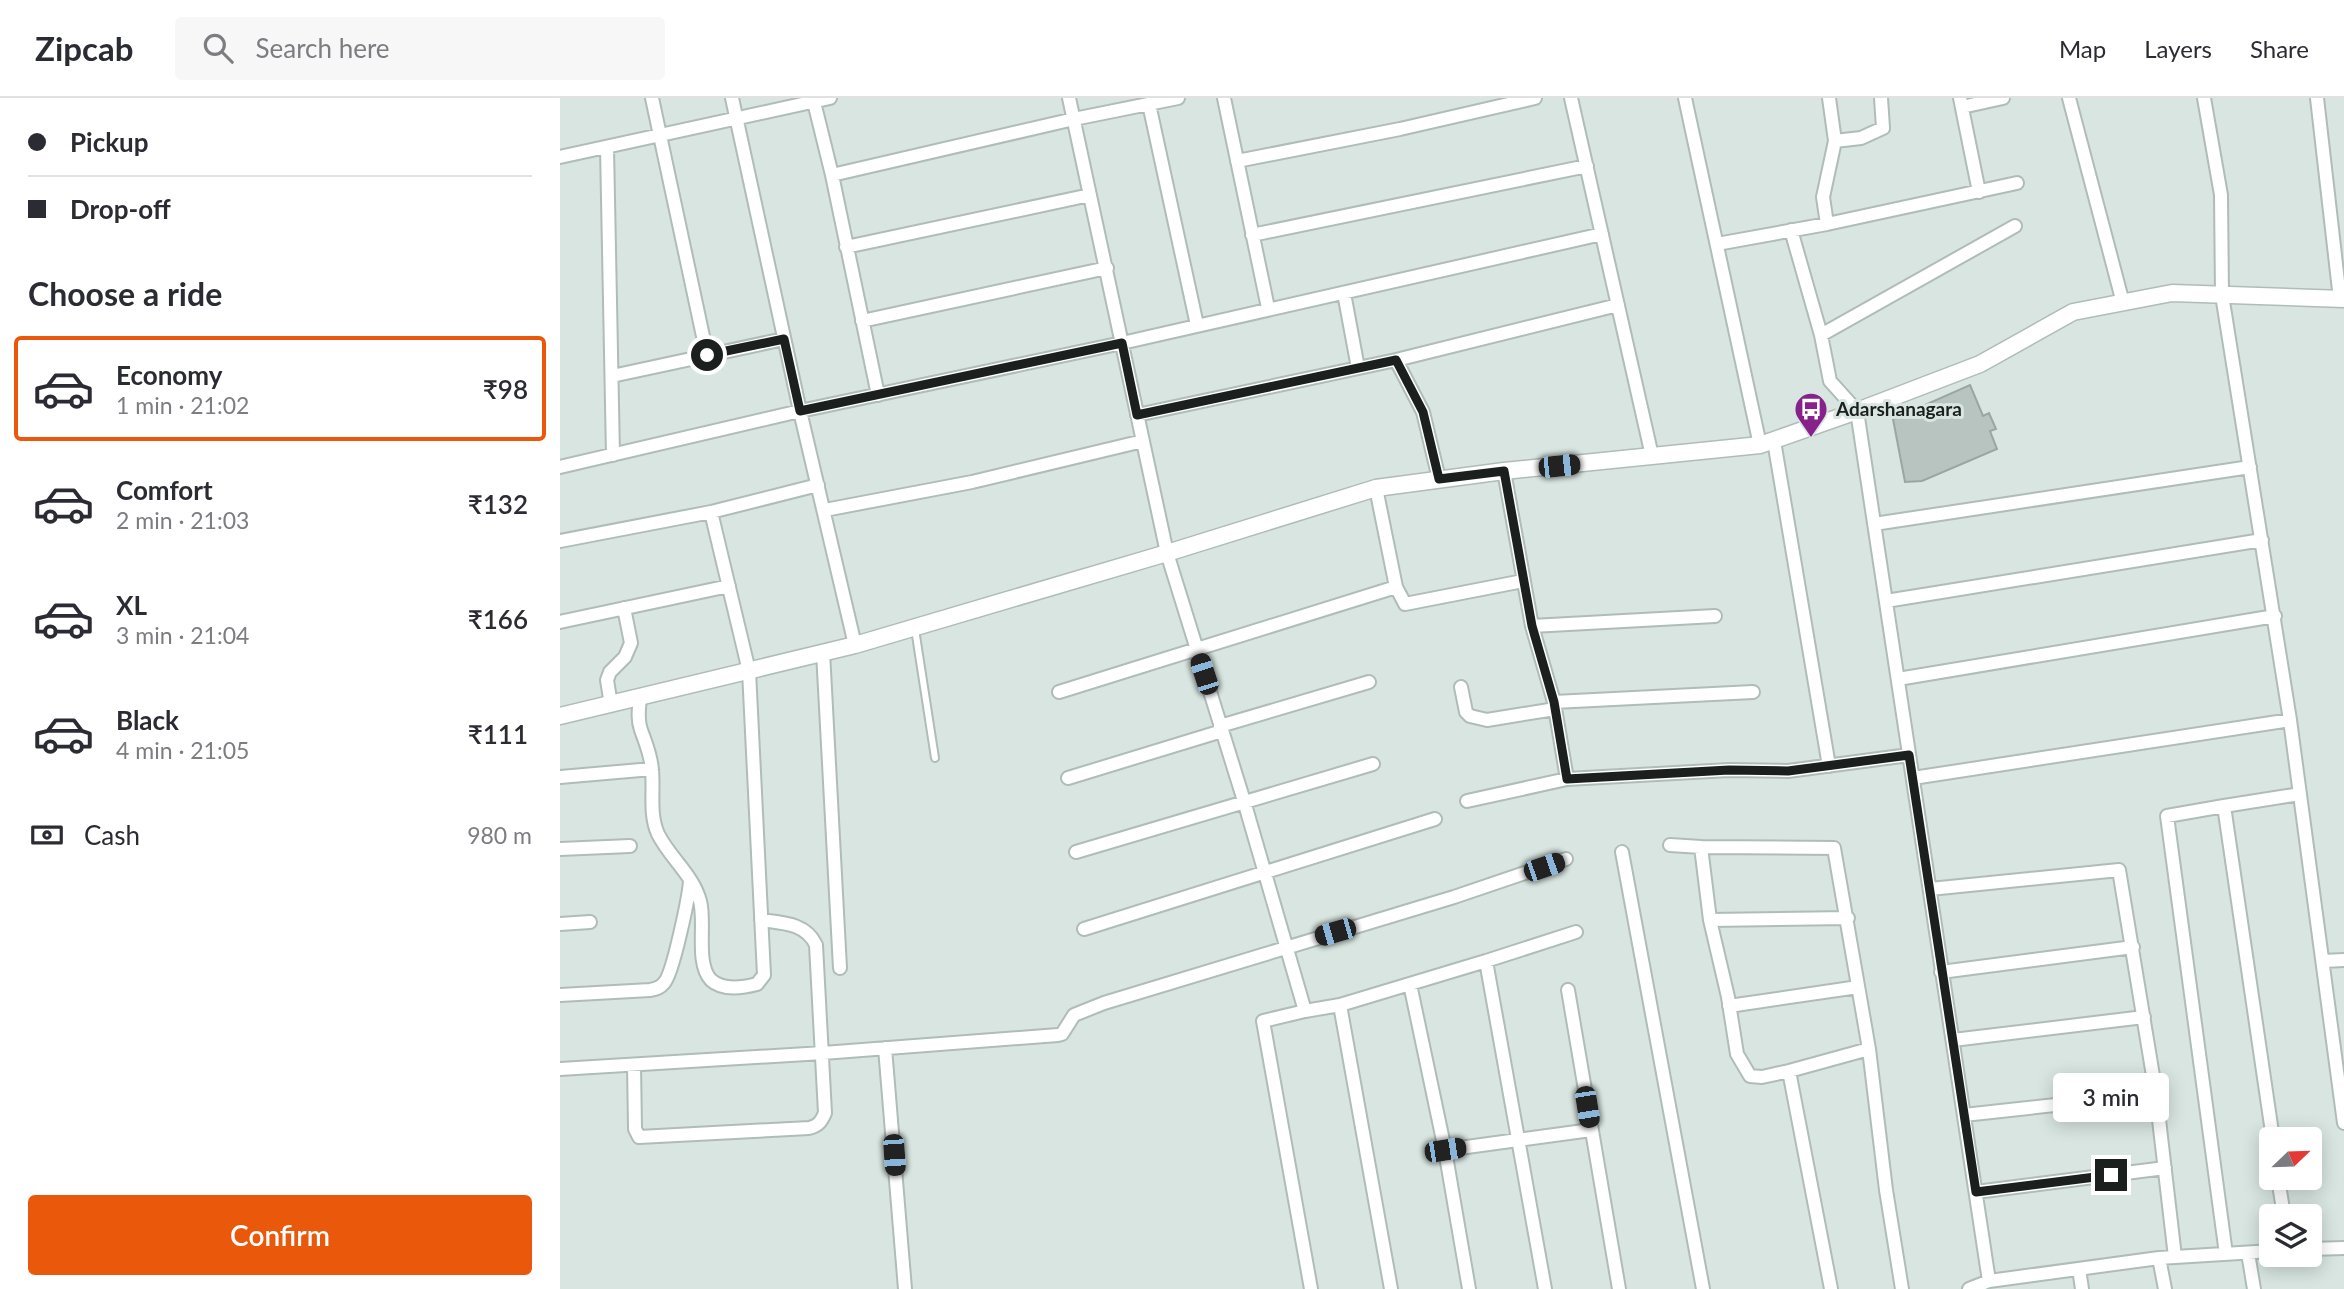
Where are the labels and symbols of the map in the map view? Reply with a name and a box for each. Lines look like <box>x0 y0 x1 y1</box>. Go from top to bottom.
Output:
route start <box>691 339 723 371</box>
bus stop icon: Adarshanagara <box>1792 390 1830 439</box>
place label: Adarshanagara <box>1835 397 1962 420</box>
car <box>1538 453 1581 479</box>
car <box>1188 651 1221 697</box>
car <box>1521 850 1568 884</box>
car <box>1312 916 1359 948</box>
callout: 3 min <box>2053 1074 2169 1122</box>
car <box>1574 1085 1601 1129</box>
north arrow <box>2259 1127 2322 1190</box>
car <box>883 1133 906 1177</box>
car <box>1423 1136 1468 1164</box>
route end <box>2095 1159 2127 1191</box>

